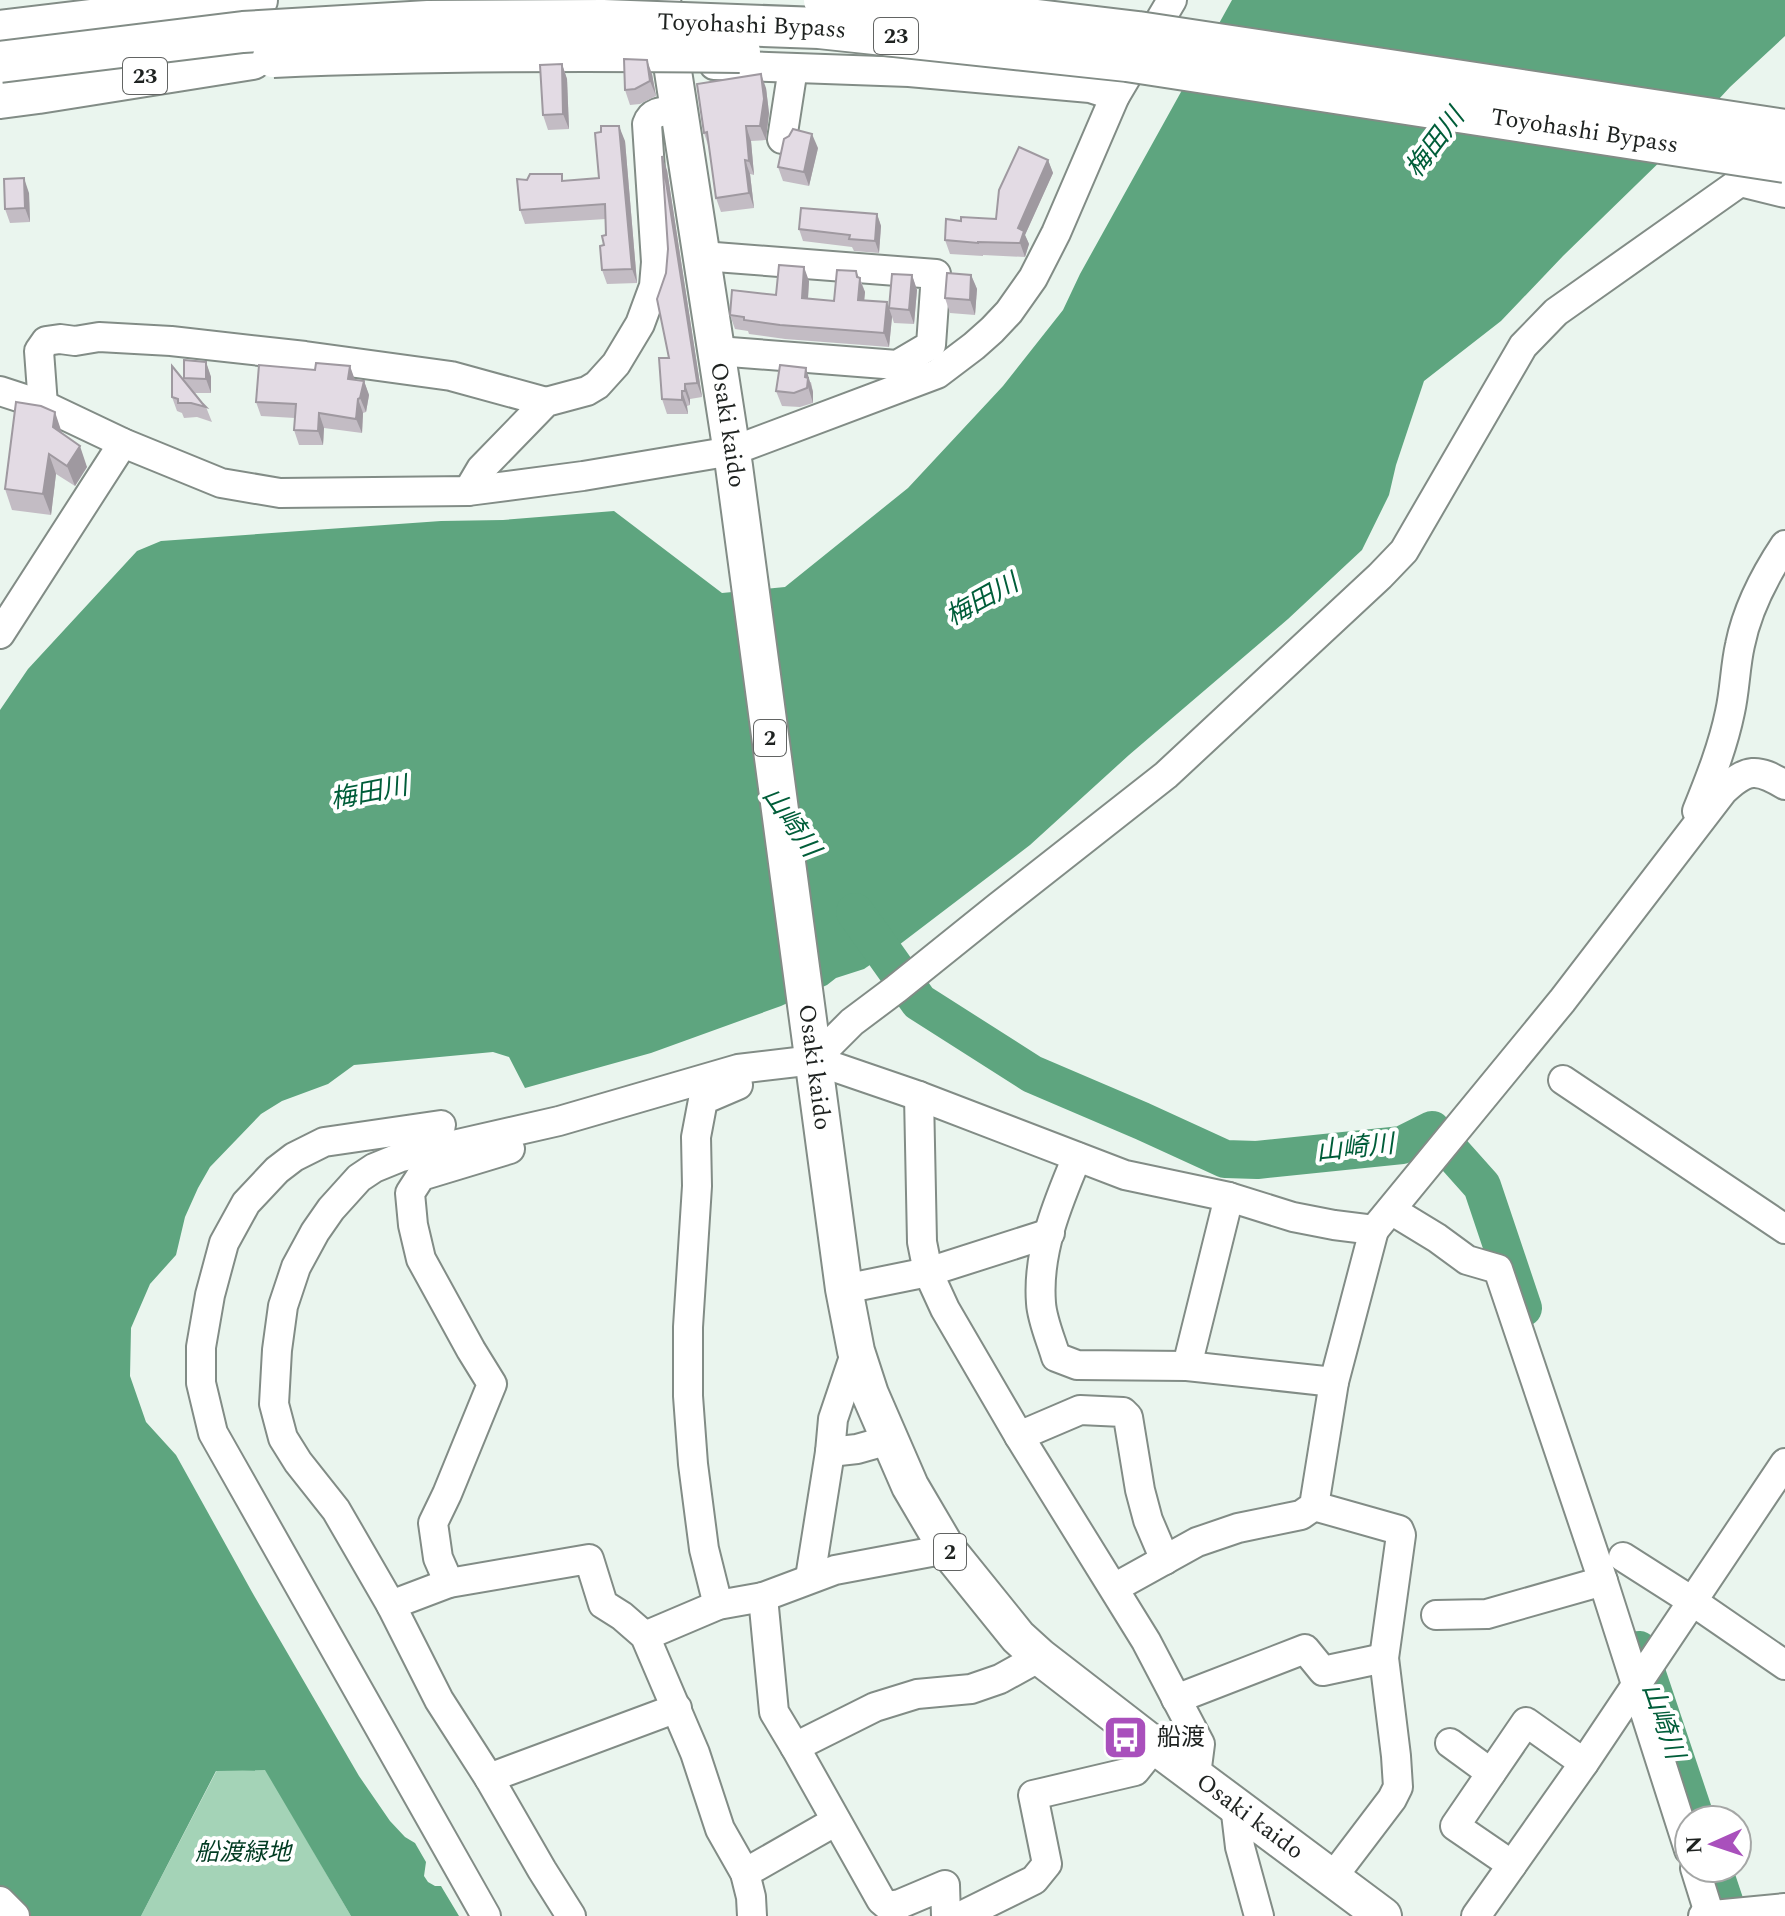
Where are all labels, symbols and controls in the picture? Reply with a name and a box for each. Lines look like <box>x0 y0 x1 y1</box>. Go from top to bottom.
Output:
street label: Toyohashi Bypass <box>657 4 848 49</box>
road number: 23 <box>874 18 918 54</box>
road number: 23 <box>123 58 167 94</box>
water label: 梅田川 <box>1396 97 1476 186</box>
street label: Toyohashi Bypass <box>1488 99 1681 163</box>
street label: Osaki kaido <box>700 360 755 490</box>
water label: 梅田川 <box>938 562 1028 636</box>
road number: 2 <box>754 720 786 756</box>
water label: 梅田川 <box>327 765 414 820</box>
water label: 山崎川 <box>752 779 831 868</box>
street label: Osaki kaido <box>788 1002 841 1132</box>
water label: 山崎川 <box>1314 1124 1399 1172</box>
road number: 2 <box>934 1534 966 1570</box>
water label: 山崎川 <box>1631 1678 1696 1767</box>
bus stop icon: 船渡 <box>1102 1714 1150 1762</box>
place label: 船渡 <box>1157 1720 1205 1756</box>
street label: Osaki kaido <box>1188 1764 1311 1869</box>
north arrow <box>1673 1804 1753 1884</box>
park label: 船渡緑地 <box>195 1835 294 1871</box>
text: N <box>1678 1835 1711 1855</box>

